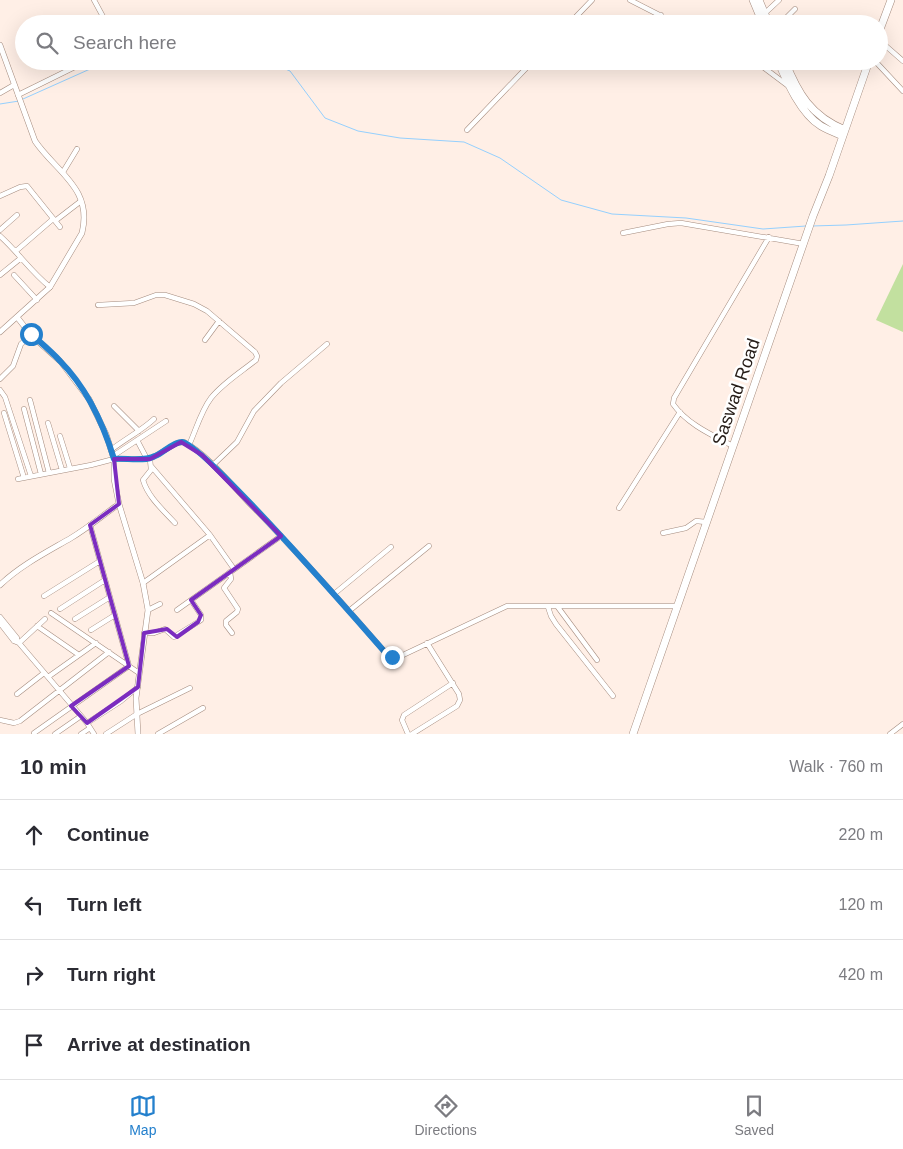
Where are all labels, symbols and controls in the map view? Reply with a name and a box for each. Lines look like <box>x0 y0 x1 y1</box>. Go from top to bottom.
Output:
search box <box>15 15 888 70</box>
icon: search <box>33 29 61 57</box>
text: Search here <box>73 32 177 53</box>
route start <box>20 323 43 346</box>
street label: Saswad Road <box>708 336 764 448</box>
route end <box>381 646 404 669</box>
text: 10 min <box>20 755 87 778</box>
text: Walk · 760 m <box>789 758 883 775</box>
icon: ahead <box>20 821 48 849</box>
text: Continue <box>67 824 149 845</box>
text: 220 m <box>839 826 883 843</box>
icon: left <box>20 891 48 919</box>
text: Turn left <box>67 894 142 915</box>
text: 120 m <box>839 896 883 913</box>
icon: right <box>20 961 48 989</box>
text: Turn right <box>67 964 155 985</box>
text: 420 m <box>839 966 883 983</box>
icon: arrive <box>20 1031 48 1059</box>
text: Arrive at destination <box>67 1034 251 1055</box>
tab: Map <box>129 1092 157 1138</box>
tab: Directions <box>415 1092 477 1138</box>
tab: Saved <box>734 1092 774 1138</box>

